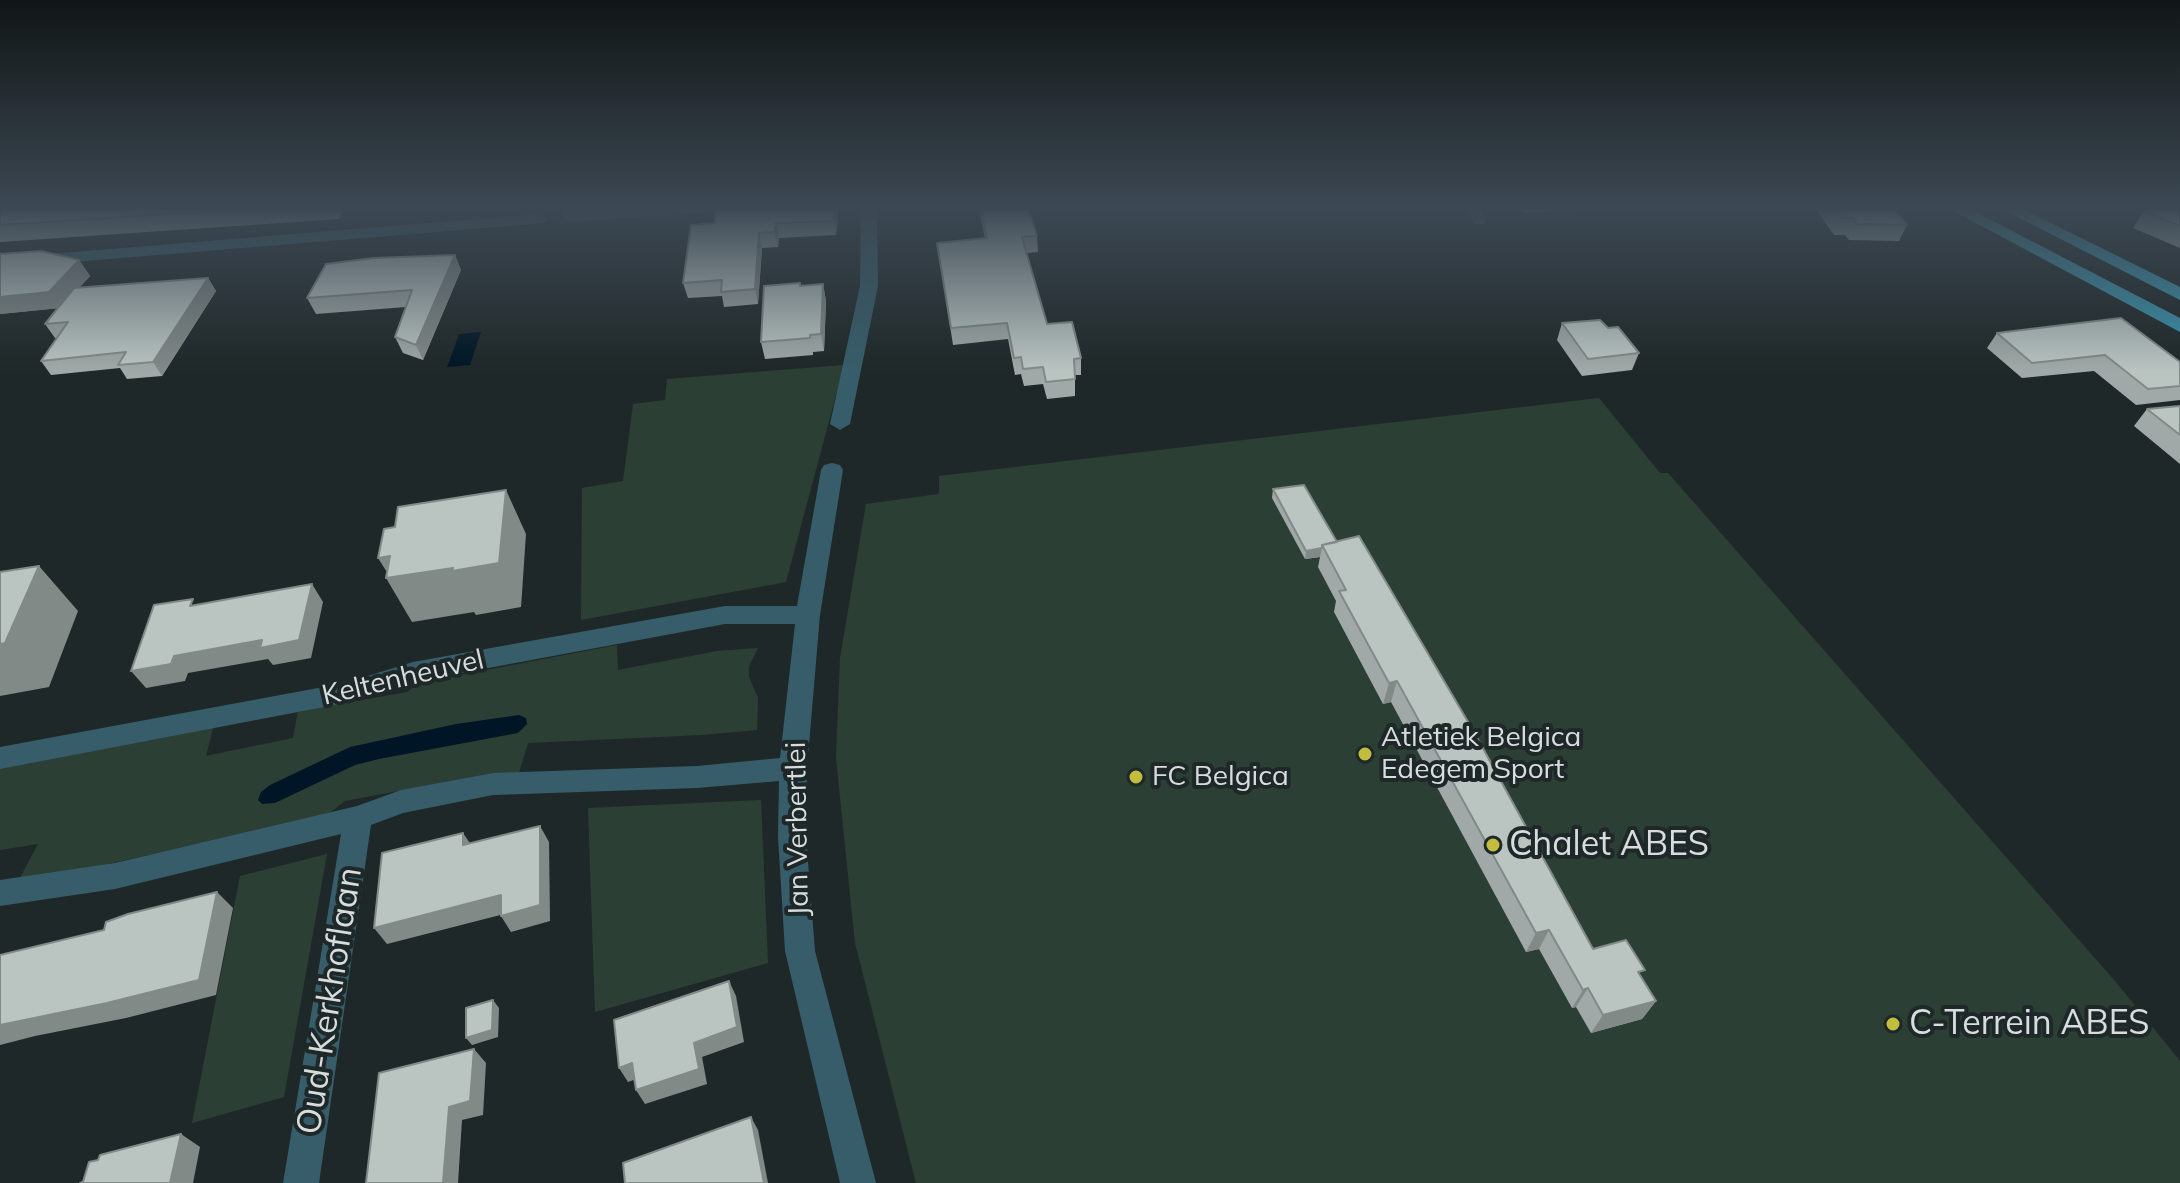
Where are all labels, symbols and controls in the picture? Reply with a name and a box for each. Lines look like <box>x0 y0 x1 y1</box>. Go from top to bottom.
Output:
street label: Keltenheuvel <box>319 643 487 713</box>
place label: Atletiek Belgica Edegem Sport <box>1381 721 1581 787</box>
street label: Jan Verbertlei <box>780 742 816 916</box>
marker: Atletiek Belgica Edegem Sport <box>1356 745 1374 763</box>
place label: FC Belgica <box>1152 760 1289 794</box>
marker: FC Belgica <box>1127 768 1145 786</box>
place label: Chalet ABES <box>1509 825 1709 865</box>
marker: Chalet ABES <box>1484 836 1502 854</box>
street label: Oud-Kerkhoflaan <box>289 865 371 1137</box>
place label: C-Terrein ABES <box>1909 1004 2149 1044</box>
marker: C-Terrein ABES <box>1884 1015 1902 1033</box>

